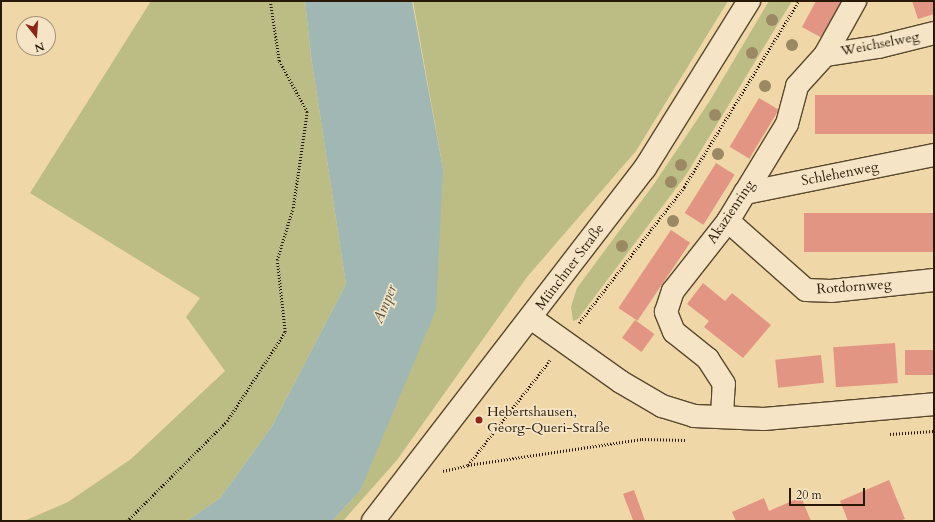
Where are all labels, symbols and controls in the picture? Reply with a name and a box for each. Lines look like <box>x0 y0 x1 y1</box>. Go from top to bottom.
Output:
north arrow <box>16 16 56 56</box>
street label: Weichselweg <box>839 28 921 60</box>
text: N <box>33 38 46 56</box>
street label: Schlehenweg <box>800 158 880 190</box>
street label: Akazienring <box>704 177 758 247</box>
street label: Münchner Straße <box>532 221 608 313</box>
street label: Rotdornweg <box>816 276 892 298</box>
water label: Amper <box>369 282 401 326</box>
place label: Hebertshausen, Georg-Queri-Straße <box>487 404 610 436</box>
marker: Hebertshausen, Georg-Queri-Straße <box>474 415 484 425</box>
scale bar <box>791 480 867 506</box>
text: 20 m <box>796 487 822 503</box>

